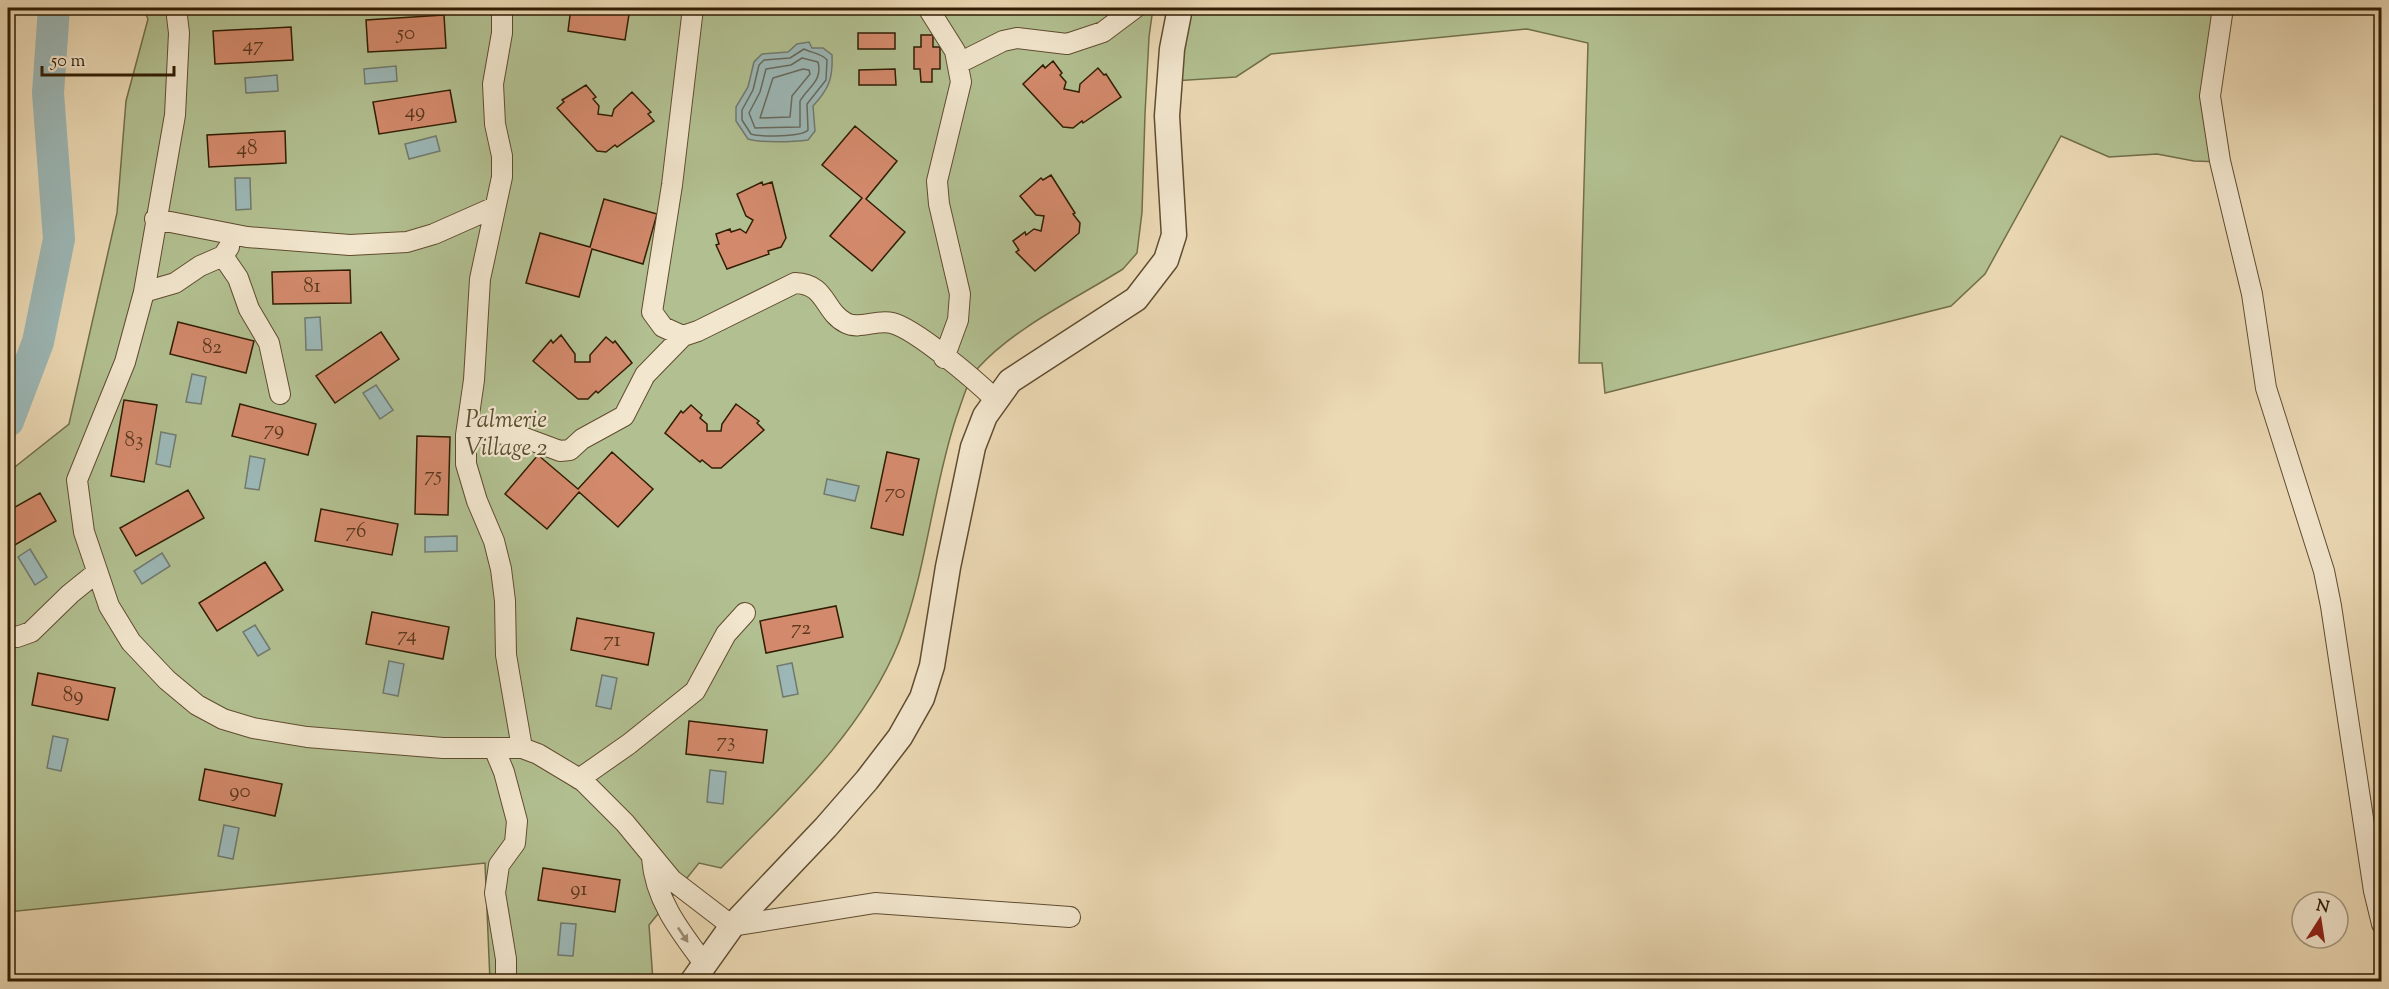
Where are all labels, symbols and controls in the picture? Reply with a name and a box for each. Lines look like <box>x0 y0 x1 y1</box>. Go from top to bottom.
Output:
house number: 50 <box>396 19 415 49</box>
house number: 47 <box>242 31 264 61</box>
scale bar <box>42 39 174 77</box>
text: 50 m <box>50 49 86 75</box>
house number: 49 <box>405 97 425 127</box>
house number: 48 <box>236 134 258 164</box>
house number: 81 <box>303 272 321 302</box>
house number: 82 <box>202 333 222 363</box>
park label: Palmerie Village 2 <box>465 404 547 466</box>
house number: 79 <box>264 415 284 445</box>
house number: 83 <box>125 426 143 456</box>
house number: 75 <box>424 461 442 491</box>
house number: 70 <box>884 478 906 508</box>
house number: 76 <box>346 517 366 547</box>
house number: 72 <box>791 614 811 644</box>
house number: 74 <box>397 621 417 651</box>
house number: 71 <box>603 626 621 656</box>
house number: 89 <box>63 681 83 711</box>
house number: 73 <box>716 727 736 757</box>
house number: 90 <box>229 777 251 807</box>
house number: 91 <box>570 875 588 905</box>
north arrow <box>2290 890 2350 950</box>
text: N <box>2314 895 2331 920</box>
one-way arrow <box>677 926 689 942</box>

